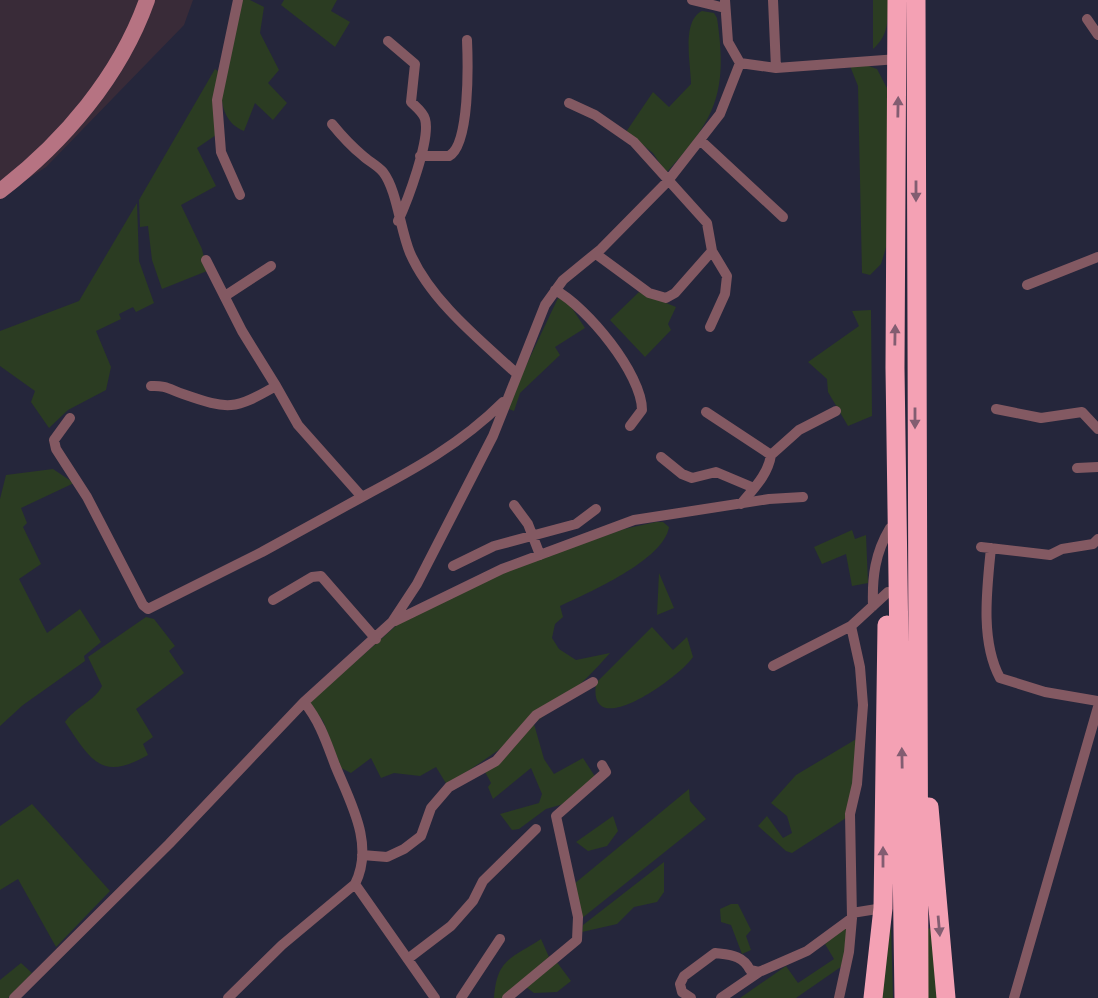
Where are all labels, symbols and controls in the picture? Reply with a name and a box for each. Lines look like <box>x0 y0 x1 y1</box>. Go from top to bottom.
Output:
one-way arrow <box>892 96 904 118</box>
one-way arrow <box>910 180 922 202</box>
one-way arrow <box>890 324 901 346</box>
one-way arrow <box>909 407 921 429</box>
one-way arrow <box>896 747 908 769</box>
one-way arrow <box>878 846 889 868</box>
one-way arrow <box>934 915 945 937</box>

